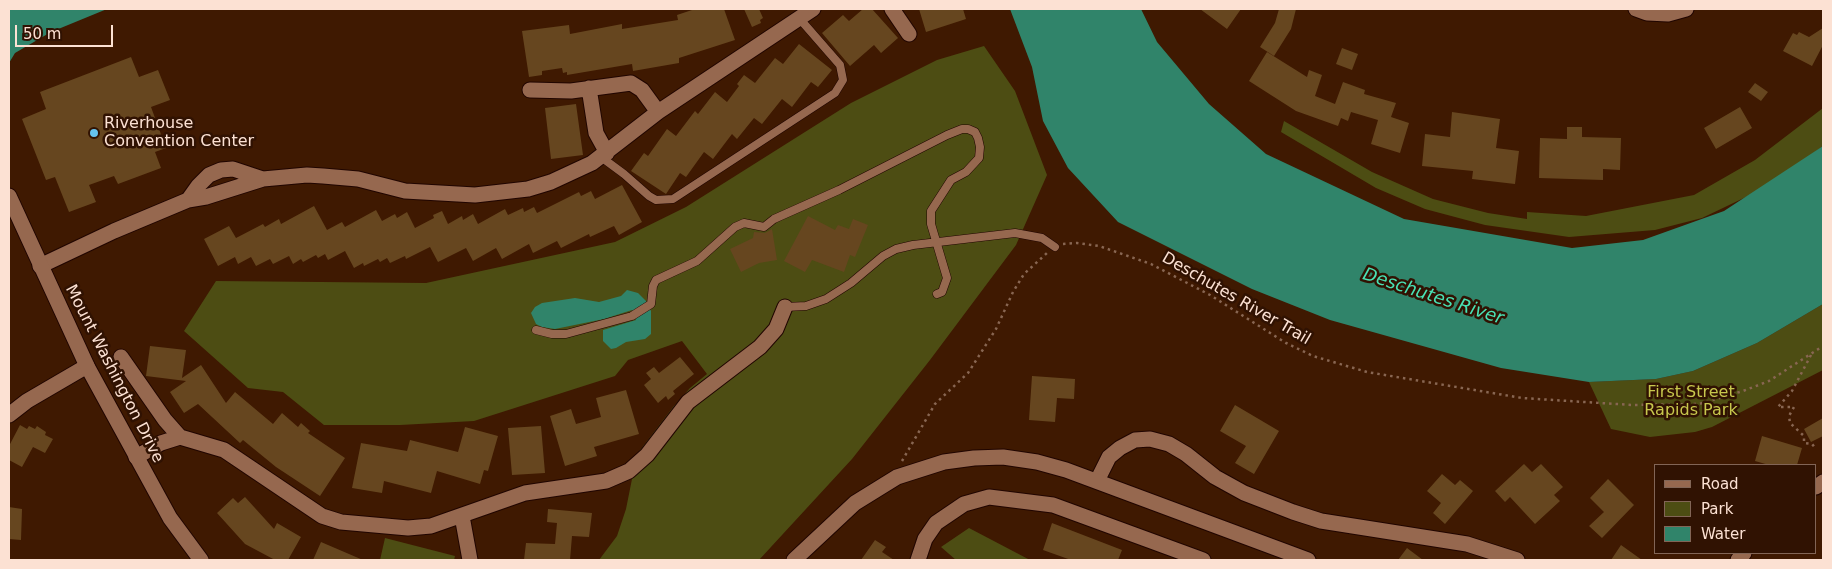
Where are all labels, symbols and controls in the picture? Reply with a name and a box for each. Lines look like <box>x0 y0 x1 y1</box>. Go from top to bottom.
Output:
scale bar <box>18 15 115 47</box>
text: 50 m <box>23 25 61 43</box>
place label: Riverhouse Convention Center <box>104 114 254 152</box>
marker: Riverhouse Convention Center <box>88 127 100 139</box>
street label: Deschutes River Trail <box>1158 249 1314 349</box>
water label: Deschutes River <box>1360 264 1506 330</box>
street label: Mount Washington Drive <box>61 282 167 466</box>
park label: First Street Rapids Park <box>1644 383 1738 421</box>
legend <box>1654 464 1817 554</box>
text: Road <box>1701 475 1739 493</box>
text: Park <box>1701 500 1733 518</box>
text: Water <box>1701 525 1745 543</box>

